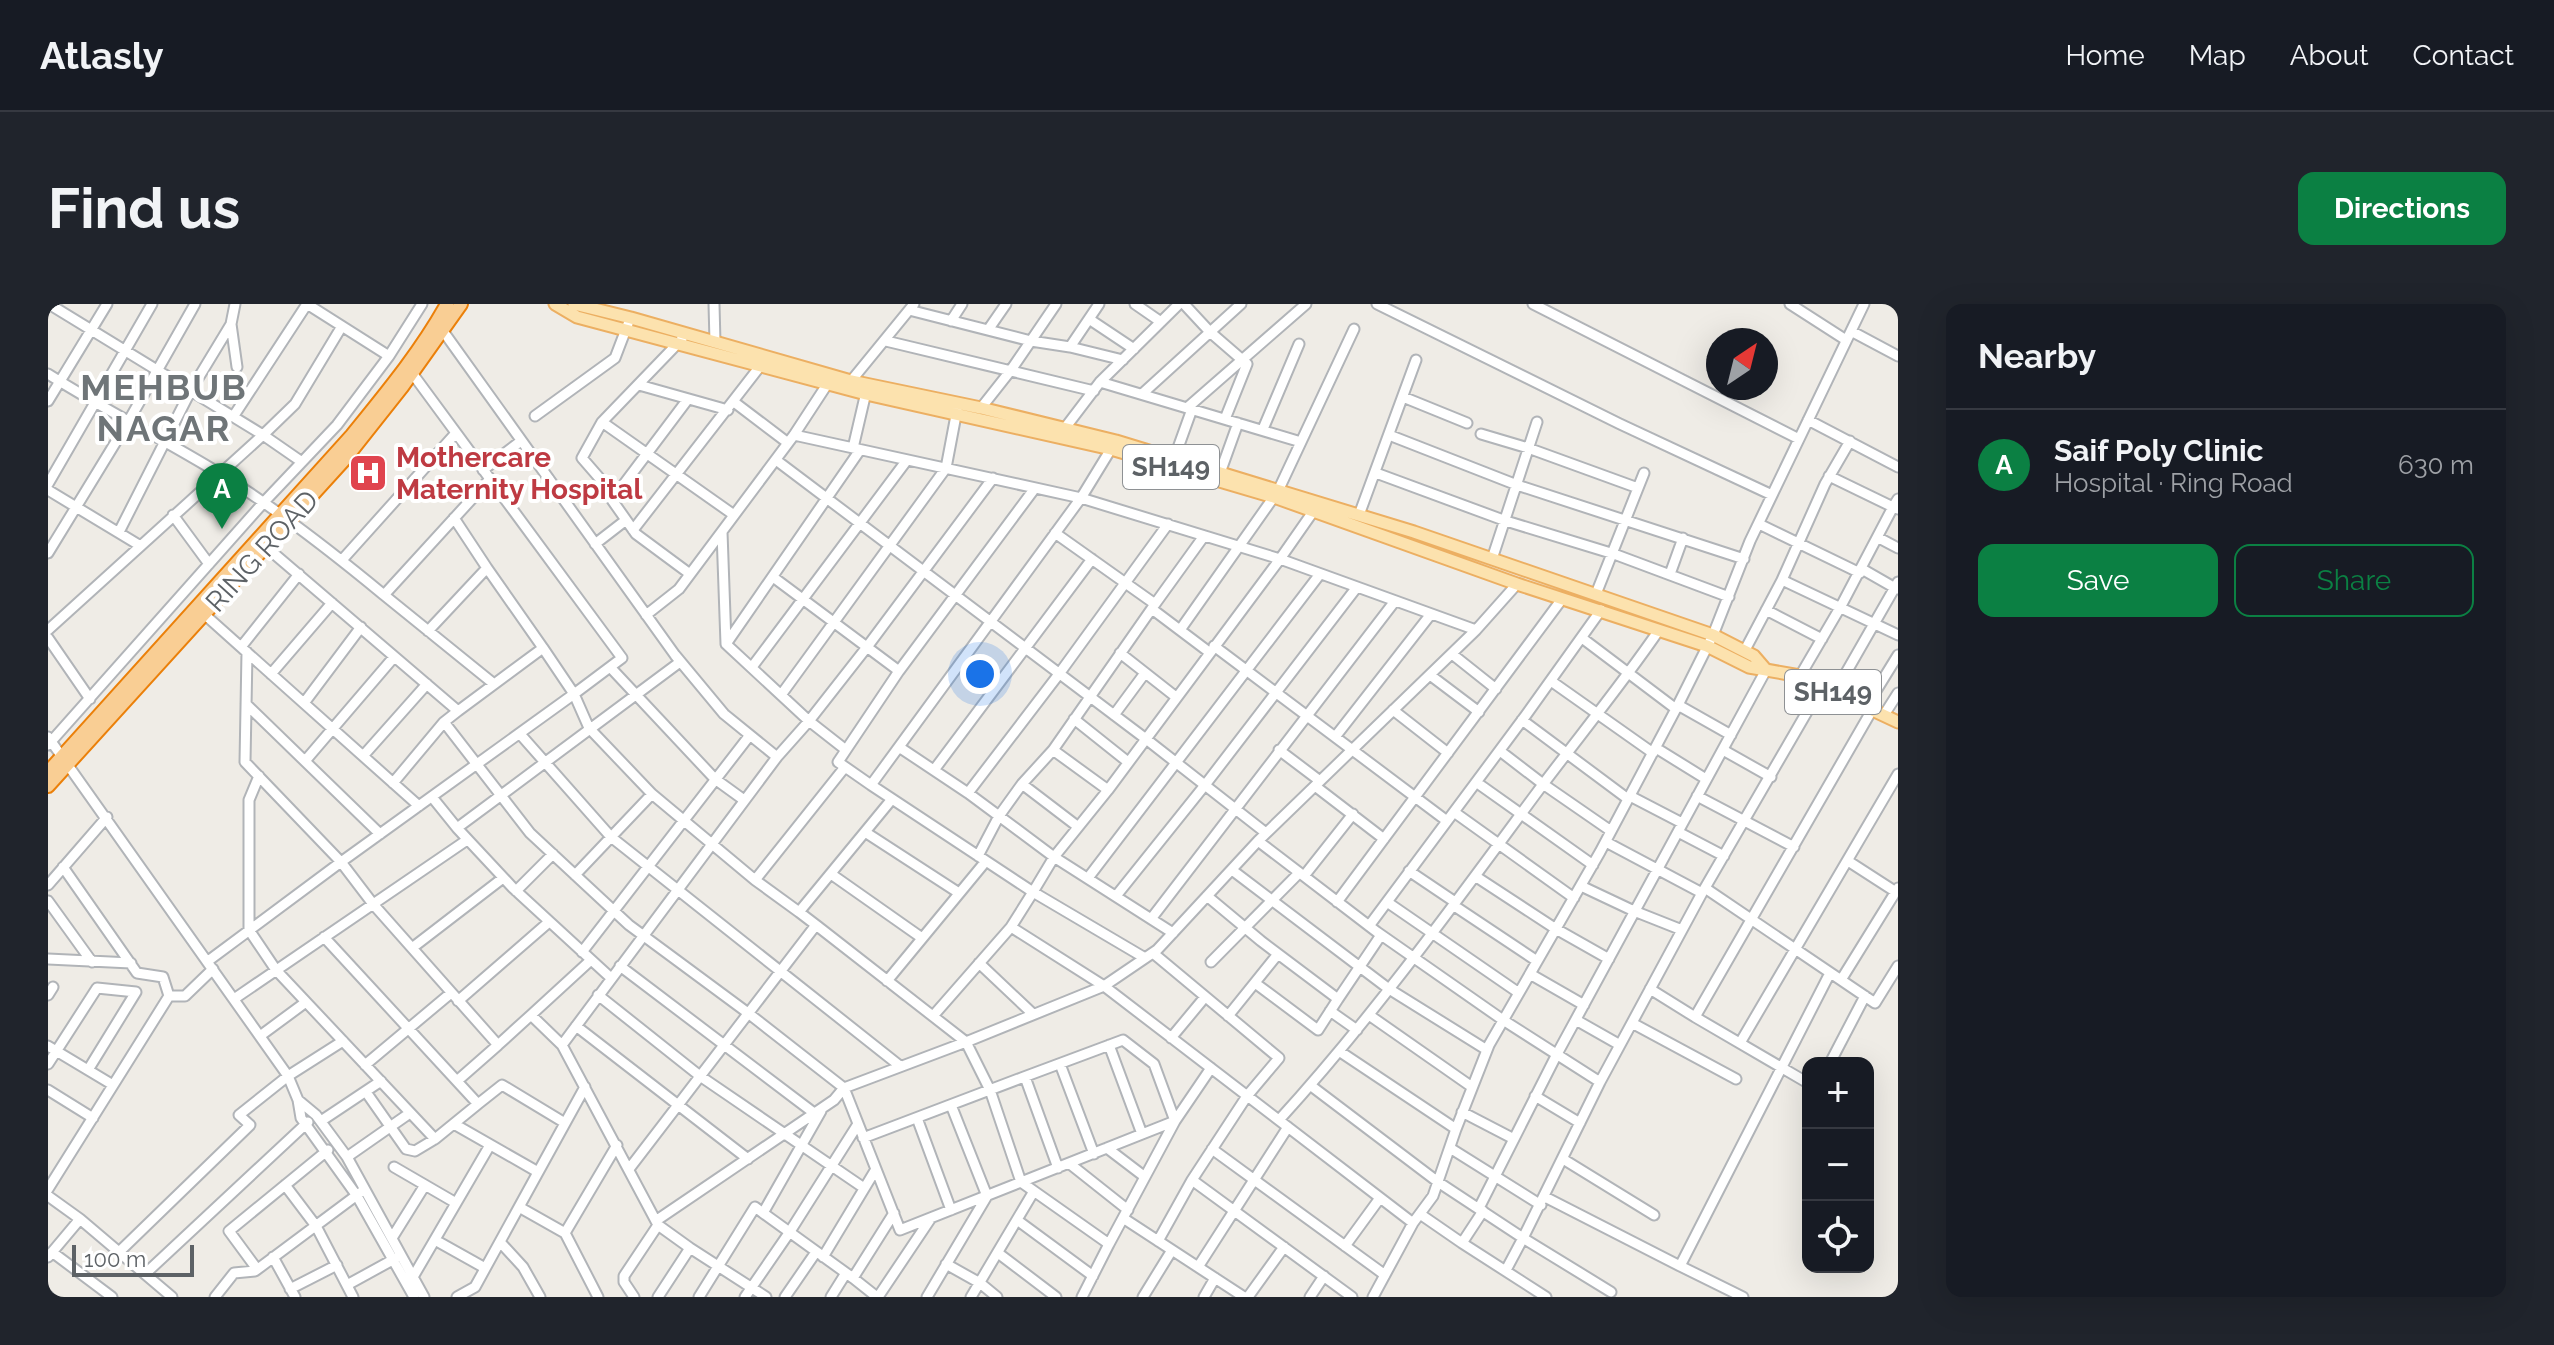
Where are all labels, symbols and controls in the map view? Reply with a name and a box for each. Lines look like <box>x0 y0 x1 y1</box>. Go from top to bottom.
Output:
text: Atlasly <box>40 33 164 78</box>
text: Home <box>2065 39 2145 72</box>
text: Map <box>2189 39 2246 72</box>
text: About <box>2290 39 2369 72</box>
text: Contact <box>2413 39 2514 72</box>
button: Directions <box>2298 172 2506 245</box>
text: Find us <box>48 175 240 241</box>
north arrow <box>1706 328 1778 400</box>
text: Nearby <box>1978 336 2096 376</box>
district label: MEHBUB NAGAR <box>80 366 248 449</box>
text: Saif Poly Clinic <box>2054 433 2264 468</box>
place label: Mothercare Maternity Hospital <box>396 441 642 506</box>
road number: SH149 <box>1123 445 1219 489</box>
text: A <box>1995 450 2013 480</box>
text: 630 m <box>2398 450 2474 480</box>
hospital icon: Mothercare Maternity Hospital <box>347 452 389 494</box>
pin: A <box>196 463 248 529</box>
text: Hospital · Ring Road <box>2054 468 2293 498</box>
street label: RING ROAD <box>199 483 325 619</box>
button: Save <box>1978 544 2218 617</box>
button: Share <box>2234 544 2474 617</box>
your location <box>960 654 1000 694</box>
road number: SH149 <box>1785 670 1881 714</box>
map controls <box>1802 1057 1874 1273</box>
button: + <box>1802 1057 1874 1129</box>
button: − <box>1802 1129 1874 1201</box>
button: locate <box>1802 1201 1874 1273</box>
scale bar <box>72 1241 194 1277</box>
text: 100 m <box>84 1246 146 1272</box>

